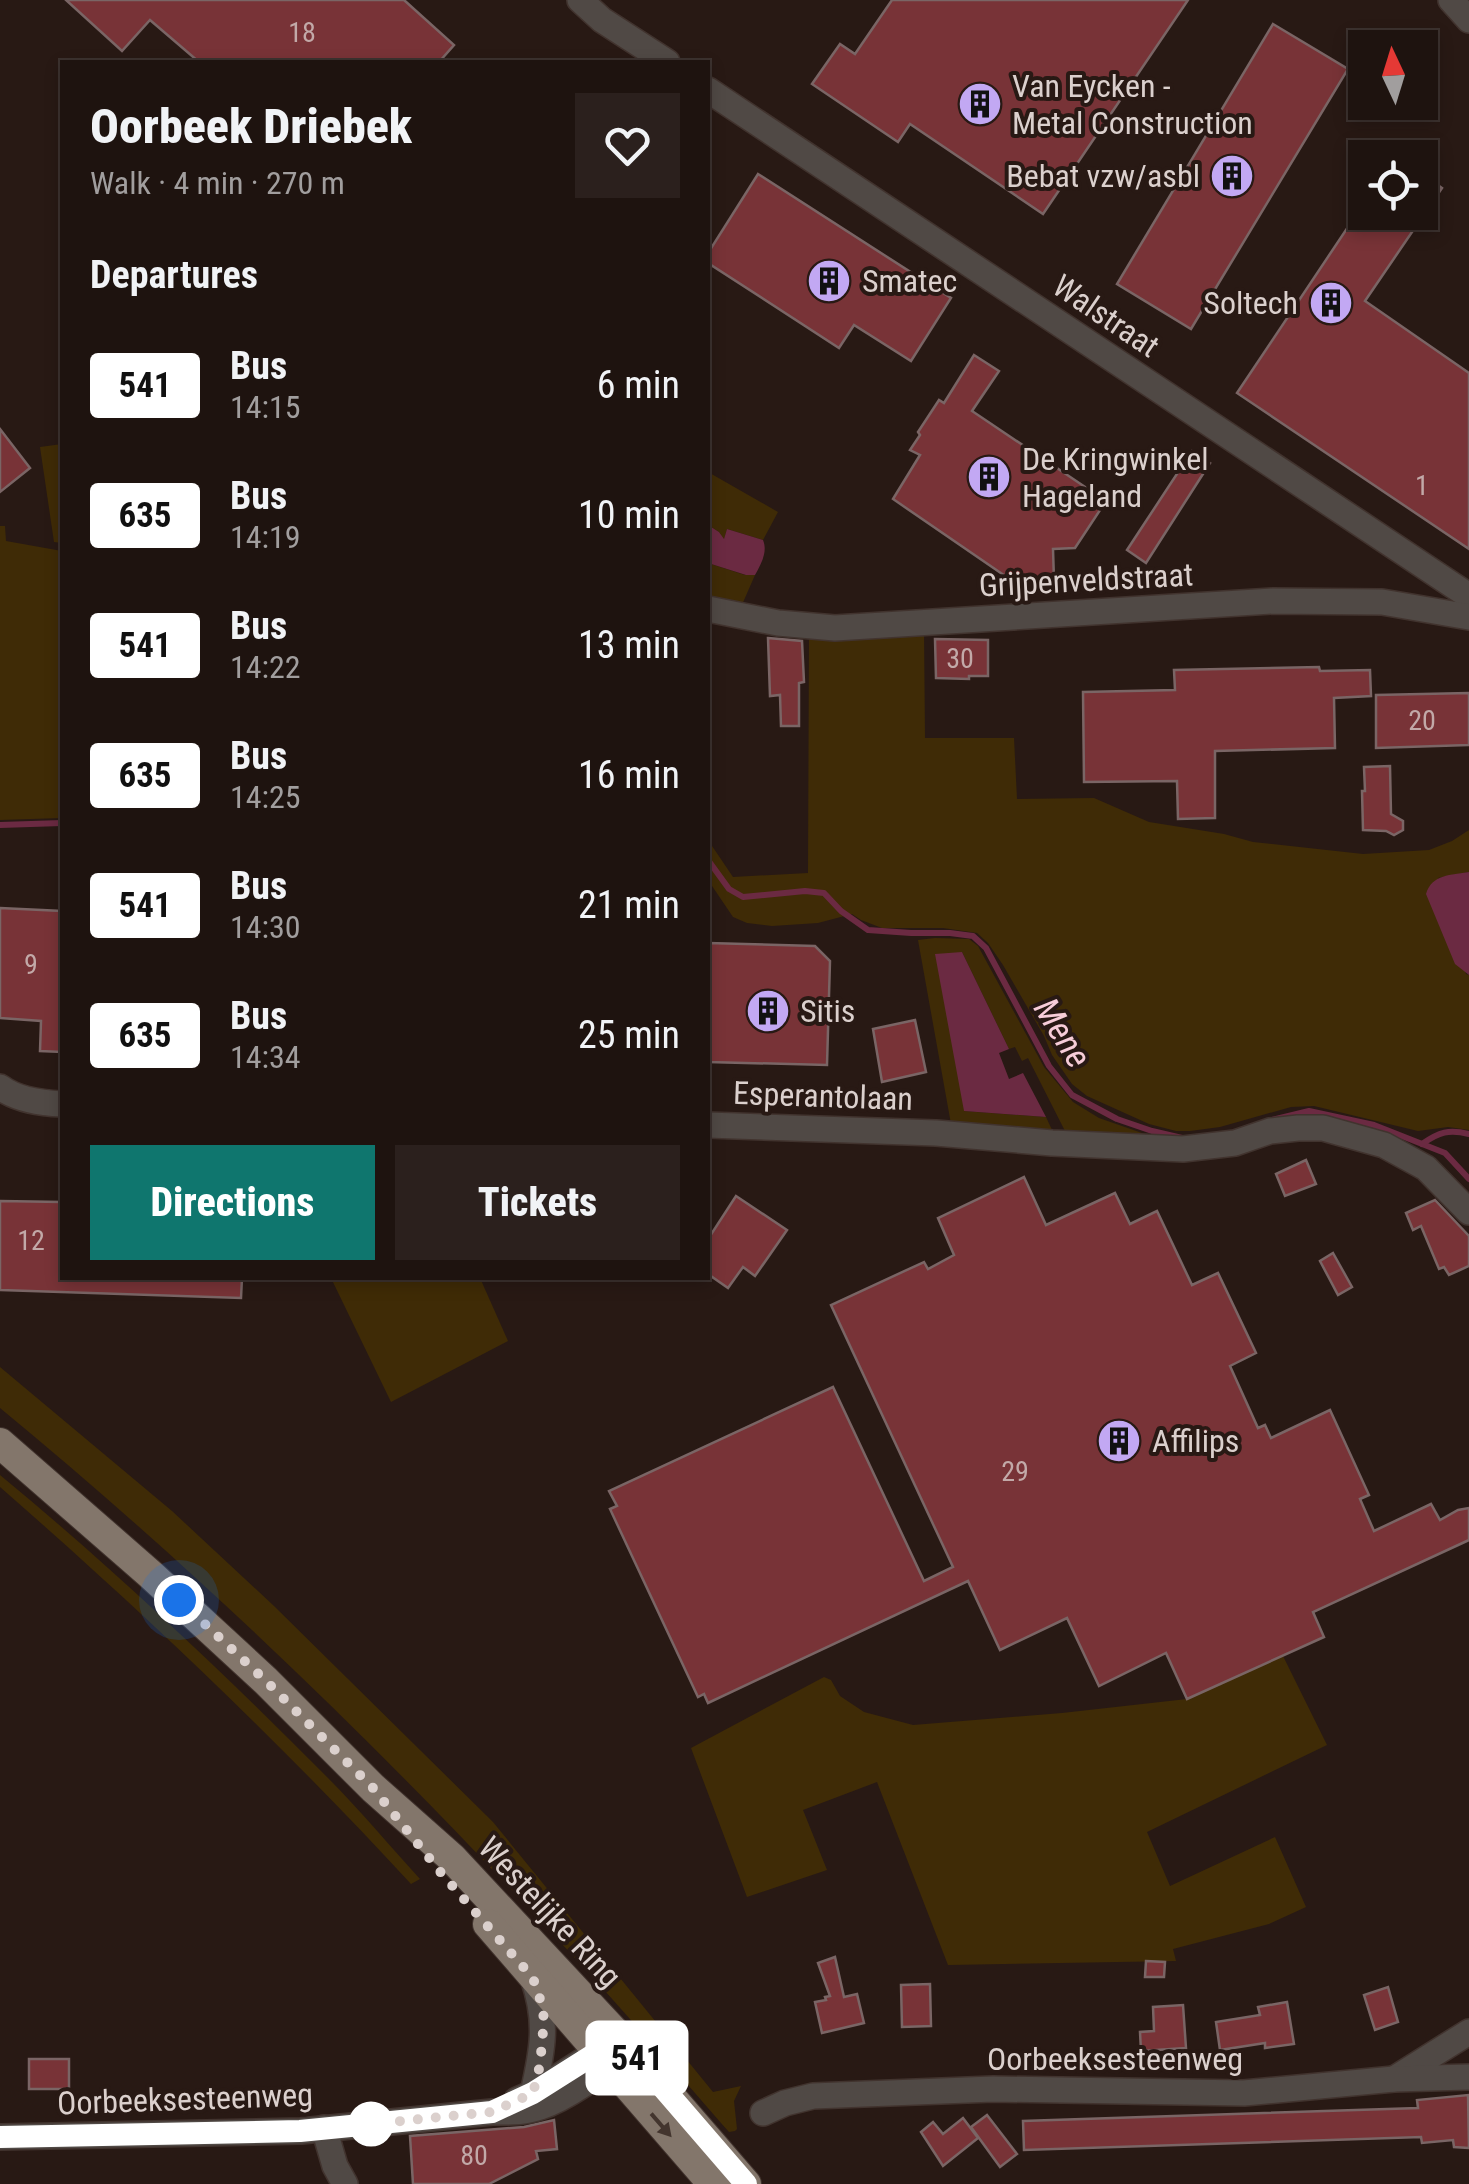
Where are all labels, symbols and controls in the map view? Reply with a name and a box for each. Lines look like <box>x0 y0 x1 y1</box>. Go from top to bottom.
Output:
house number: 18 <box>288 16 316 49</box>
north arrow <box>1348 30 1438 120</box>
map controls <box>1348 30 1438 230</box>
place label: Van Eycken - Metal Construction <box>1012 67 1253 142</box>
building icon: Van Eycken - Metal Construction <box>957 81 1003 127</box>
button: heart <box>575 93 680 198</box>
text: Oorbeek Driebek <box>90 98 412 155</box>
button: locate <box>1348 140 1438 230</box>
building icon: Bebat vzw/asbl <box>1209 153 1255 199</box>
place label: Bebat vzw/asbl <box>1006 157 1200 195</box>
text: Walk · 4 min · 270 m <box>90 164 345 202</box>
text: Departures <box>90 253 258 297</box>
building icon: Smatec <box>806 258 852 304</box>
place label: Smatec <box>862 262 957 300</box>
street label: Walstraat <box>1046 267 1166 365</box>
building icon: Soltech <box>1308 280 1354 326</box>
place label: Soltech <box>1203 284 1298 322</box>
text: Bus <box>230 344 287 388</box>
text: 6 min <box>597 363 680 407</box>
text: 541 <box>118 365 172 406</box>
text: 14:15 <box>230 388 301 426</box>
place label: De Kringwinkel Hageland <box>1022 440 1209 515</box>
building icon: De Kringwinkel Hageland <box>966 454 1012 500</box>
house number: 1 <box>1415 469 1429 502</box>
text: Bus <box>230 474 287 518</box>
text: 10 min <box>578 493 680 537</box>
text: 635 <box>118 495 172 536</box>
text: 14:19 <box>230 518 301 556</box>
street label: Grijpenveldstraat <box>978 555 1194 605</box>
text: Bus <box>230 604 287 648</box>
text: 13 min <box>578 623 680 667</box>
text: 541 <box>118 625 172 666</box>
house number: 30 <box>946 642 974 675</box>
text: 14:22 <box>230 648 301 686</box>
house number: 20 <box>1408 704 1436 737</box>
text: Bus <box>230 734 287 778</box>
text: 16 min <box>578 753 680 797</box>
text: 635 <box>118 755 172 796</box>
text: 14:25 <box>230 778 301 816</box>
text: Bus <box>230 864 287 908</box>
text: 21 min <box>578 883 680 927</box>
text: 541 <box>118 885 172 926</box>
text: 14:30 <box>230 908 301 946</box>
house number: 9 <box>24 948 38 981</box>
building icon: Sitis <box>745 988 791 1034</box>
water label: Mene <box>1025 991 1099 1075</box>
place label: Sitis <box>800 992 855 1030</box>
text: Bus <box>230 994 287 1038</box>
text: 25 min <box>578 1013 680 1057</box>
text: 635 <box>118 1015 172 1056</box>
text: 14:34 <box>230 1038 301 1076</box>
street label: Esperantolaan <box>732 1074 914 1118</box>
button: Directions <box>90 1145 375 1260</box>
button: Tickets <box>395 1145 680 1260</box>
house number: 12 <box>17 1224 45 1257</box>
building icon: Affilips <box>1096 1418 1142 1464</box>
place label: Affilips <box>1152 1422 1239 1460</box>
house number: 29 <box>1001 1455 1029 1488</box>
your location <box>154 1575 204 1625</box>
street label: Westelijke Ring <box>471 1829 629 1995</box>
line badge: 541 <box>580 2026 694 2090</box>
text: 541 <box>610 2038 664 2079</box>
street label: Oorbeeksesteenweg <box>987 2040 1243 2078</box>
street label: Oorbeeksesteenweg <box>56 2076 314 2122</box>
unlabelled marker <box>350 2103 392 2145</box>
one-way arrow <box>650 2112 672 2137</box>
house number: 80 <box>460 2139 488 2172</box>

